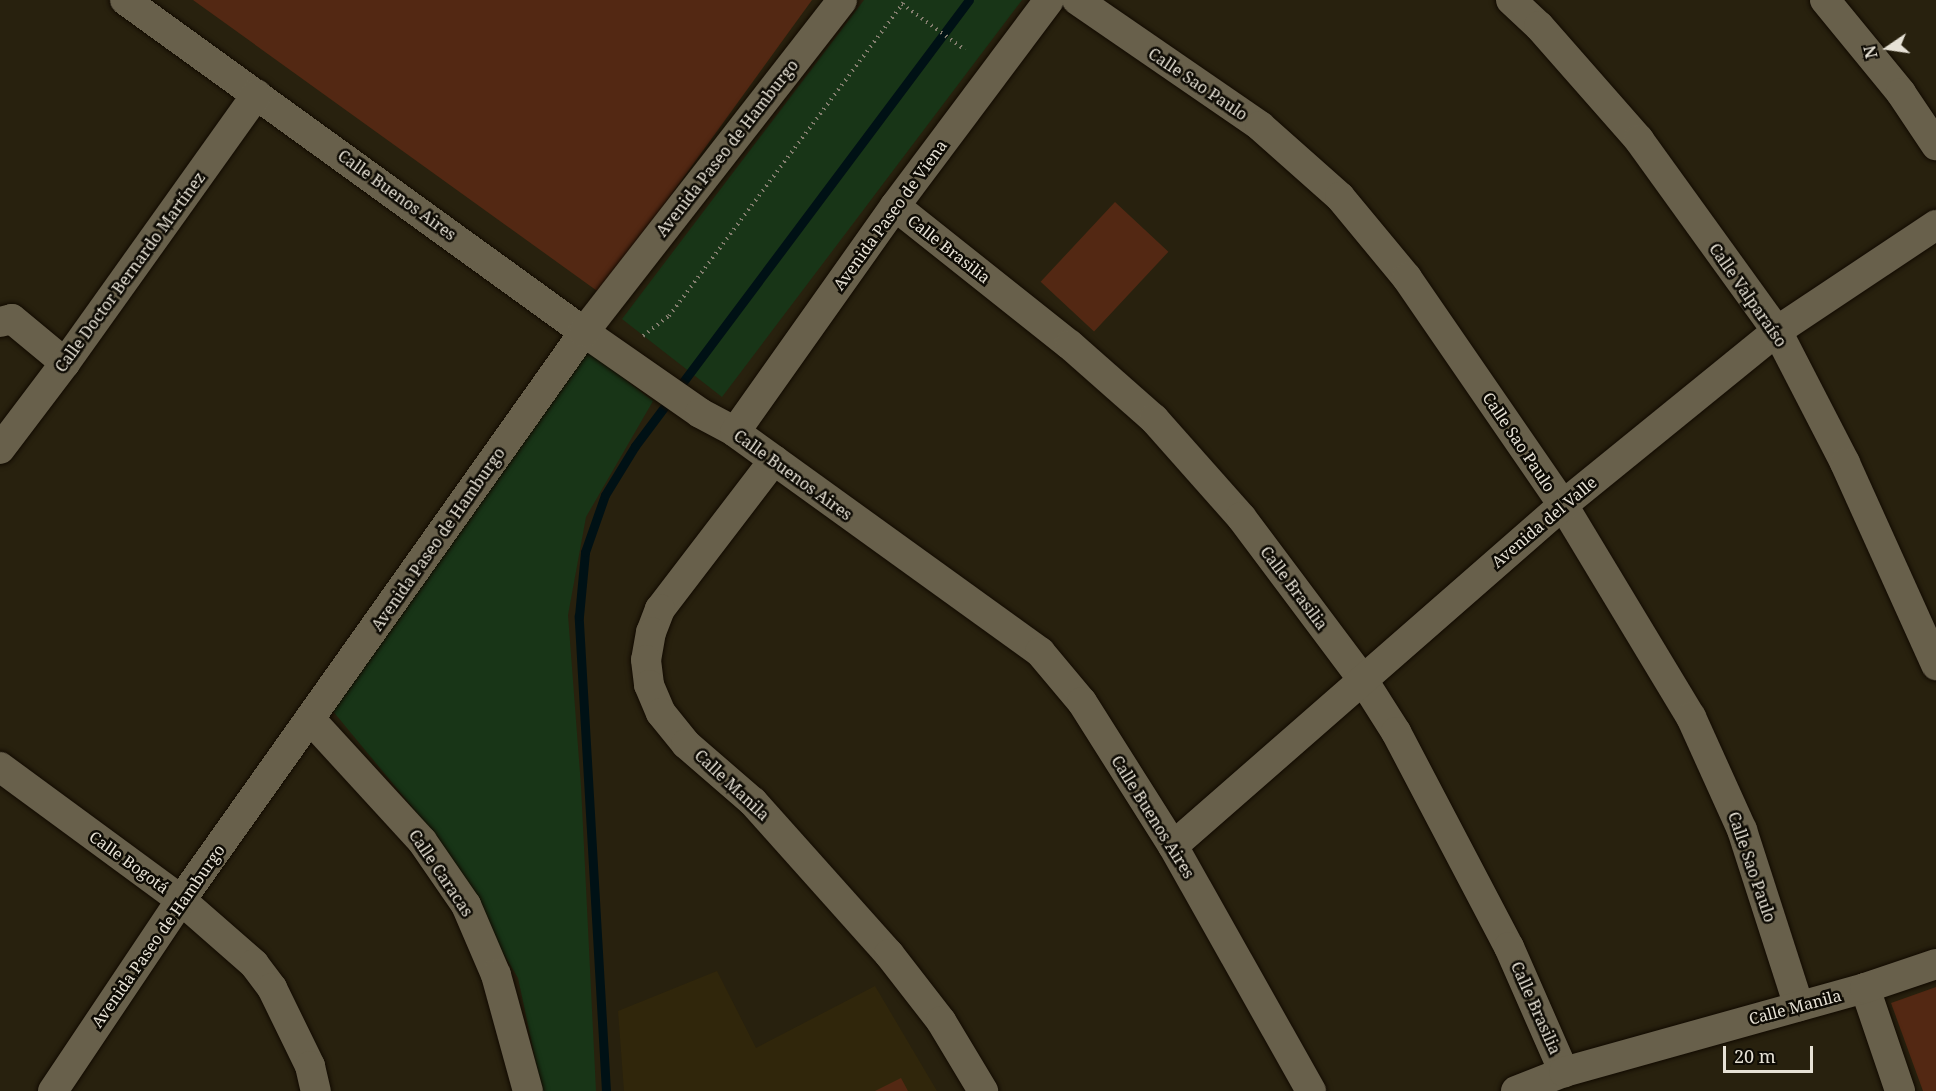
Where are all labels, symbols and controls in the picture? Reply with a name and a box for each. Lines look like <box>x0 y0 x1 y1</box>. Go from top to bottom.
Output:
north arrow <box>1858 18 1918 78</box>
text: N <box>1858 43 1883 61</box>
street label: Calle Sao Paulo <box>1145 44 1251 124</box>
street label: Avenida Paseo de Hamburgo <box>652 56 802 240</box>
street label: Avenida Paseo de Viena <box>829 136 951 294</box>
street label: Calle Buenos Aires <box>334 146 460 244</box>
street label: Calle Doctor Bernardo Martínez <box>51 168 209 376</box>
street label: Calle Brasilia <box>904 211 994 287</box>
street label: Calle Valparaíso <box>1705 240 1791 350</box>
street label: Calle Sao Paulo <box>1479 389 1559 495</box>
street label: Calle Buenos Aires <box>730 426 856 524</box>
street label: Avenida Paseo de Hamburgo <box>367 444 509 634</box>
street label: Avenida del Valle <box>1487 472 1601 572</box>
street label: Calle Brasilia <box>1256 542 1332 634</box>
street label: Calle Manila <box>691 746 773 824</box>
street label: Calle Buenos Aires <box>1107 752 1199 882</box>
street label: Calle Sao Paulo <box>1724 809 1780 925</box>
street label: Calle Caracas <box>405 826 477 920</box>
street label: Calle Bogotá <box>85 827 173 897</box>
street label: Avenida Paseo de Hamburgo <box>87 841 229 1031</box>
street label: Calle Brasilia <box>1507 959 1565 1057</box>
street label: Calle Manila <box>1747 985 1843 1029</box>
scale bar <box>1726 1034 1816 1072</box>
text: 20 m <box>1734 1044 1776 1068</box>

